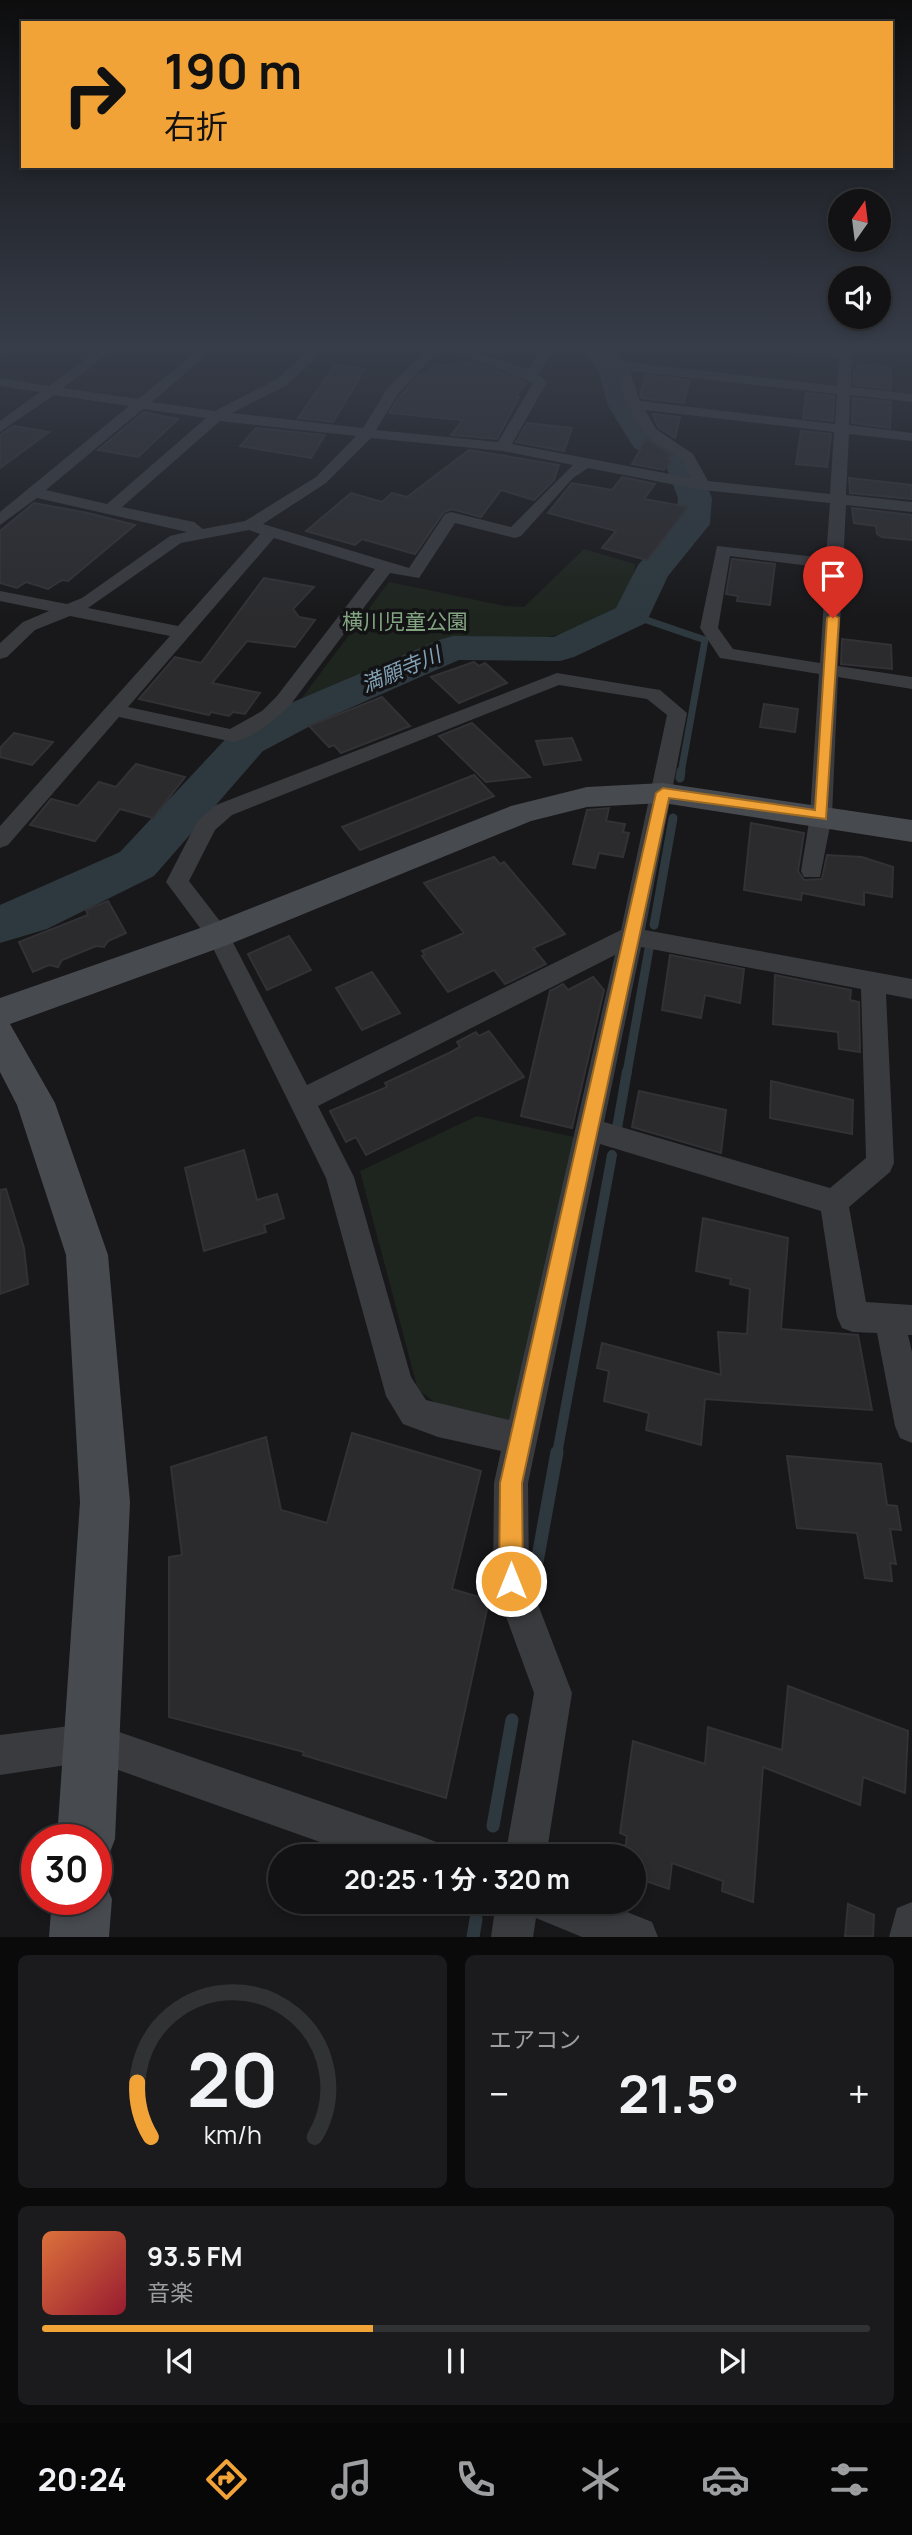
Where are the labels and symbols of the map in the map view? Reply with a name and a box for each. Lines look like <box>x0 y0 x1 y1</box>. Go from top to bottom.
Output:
north arrow <box>828 189 891 252</box>
pin <box>803 546 863 618</box>
park label: 横川児童公園 <box>342 607 468 635</box>
water label: 満願寺川 <box>356 639 447 698</box>
position arrow <box>474 1544 548 1618</box>
speed limit sign: 30 <box>21 1824 112 1915</box>

